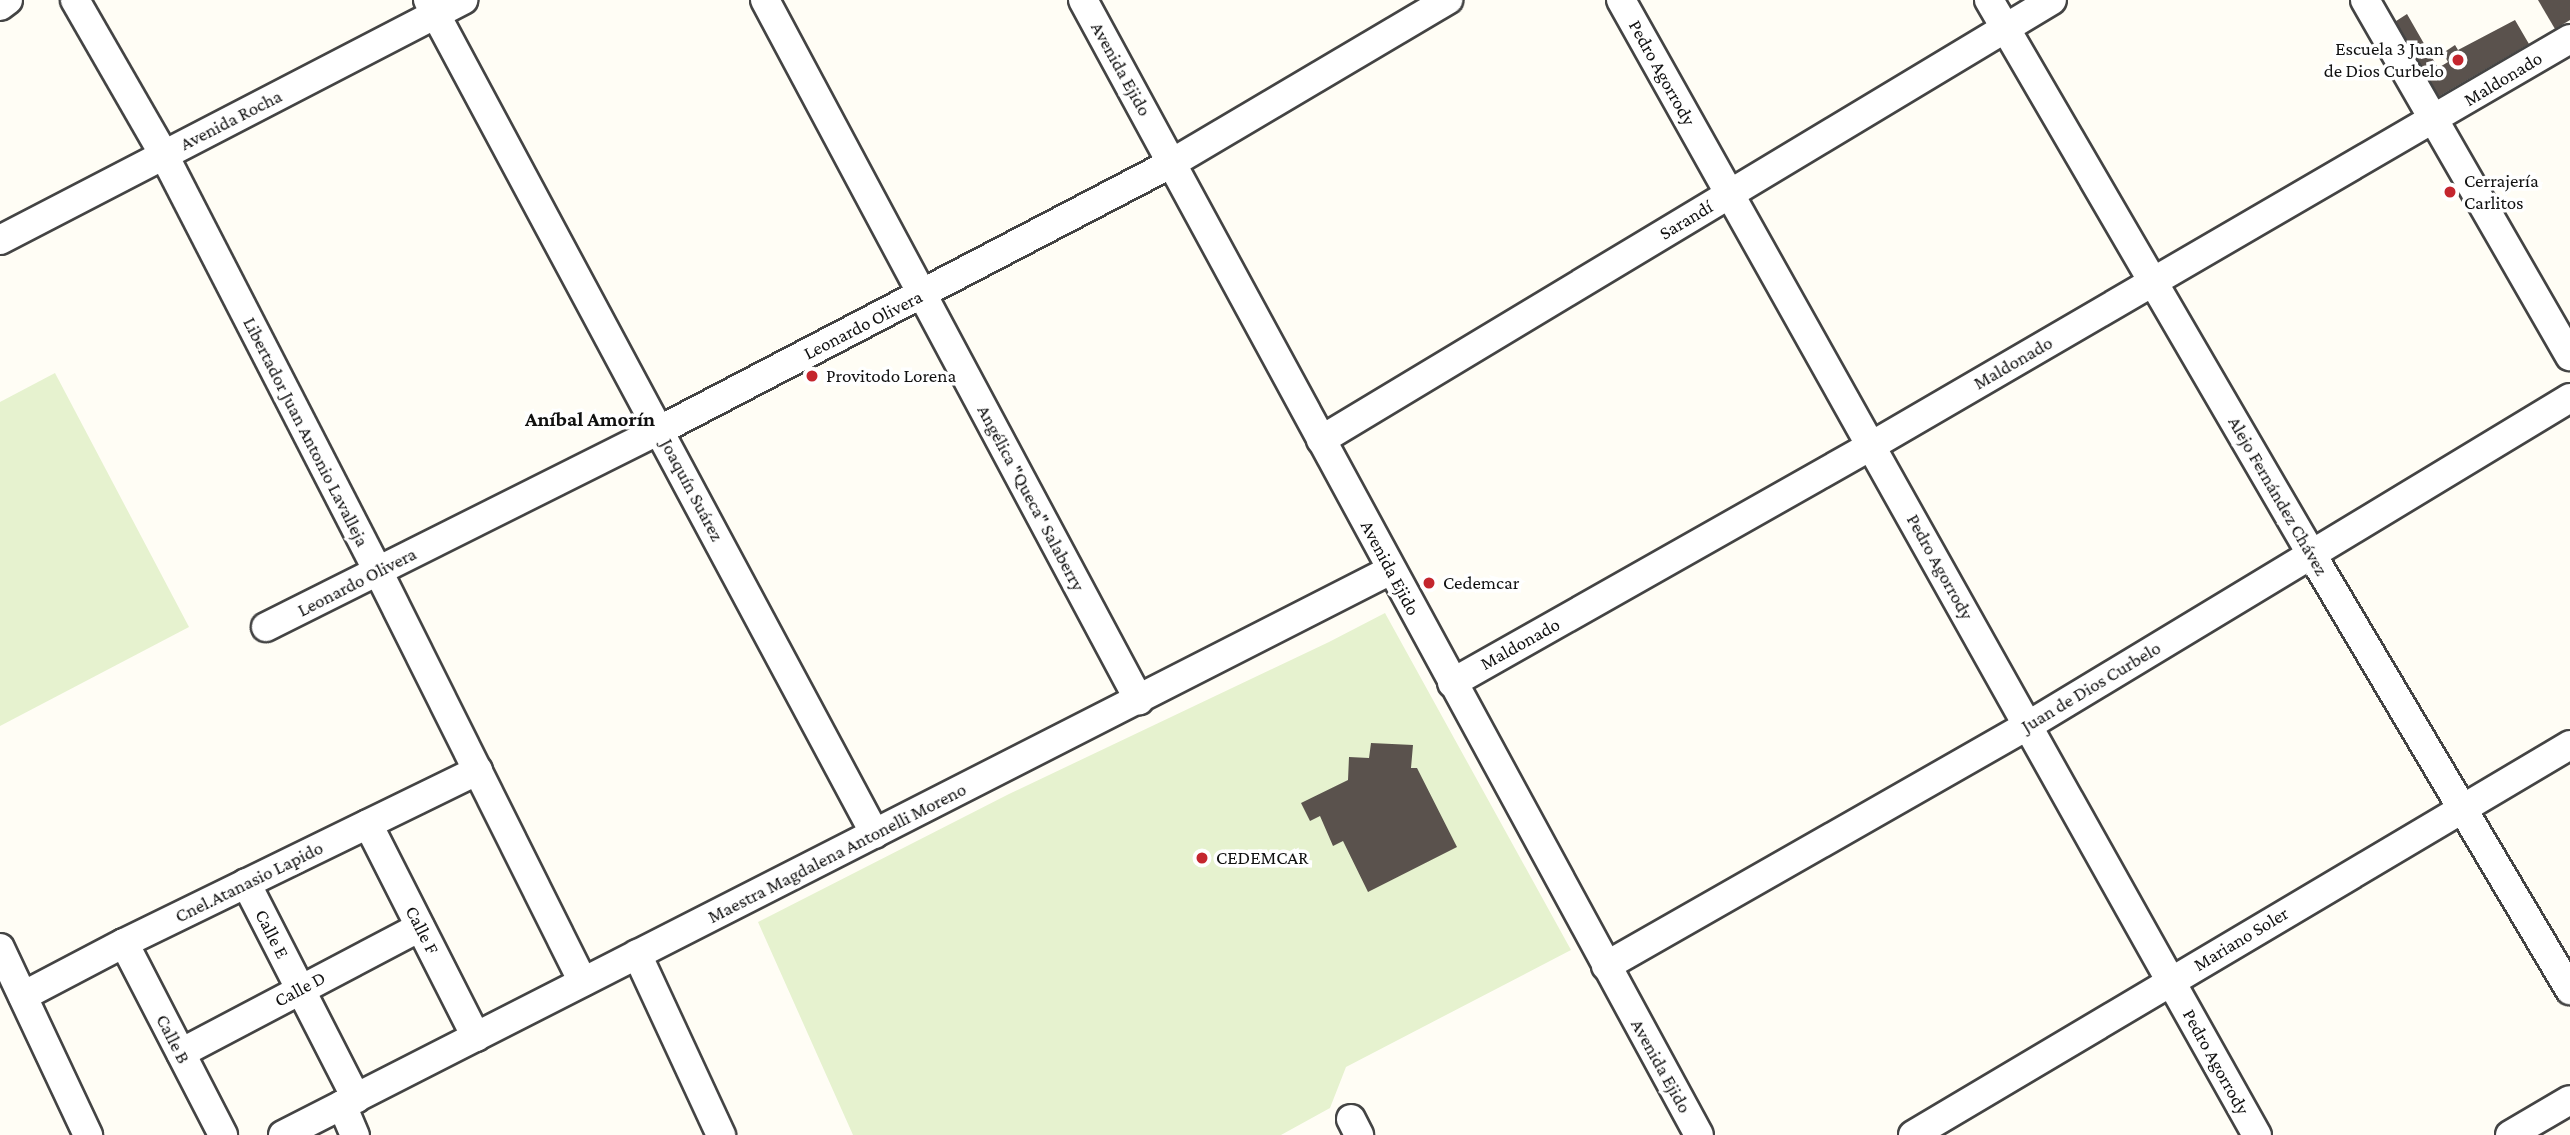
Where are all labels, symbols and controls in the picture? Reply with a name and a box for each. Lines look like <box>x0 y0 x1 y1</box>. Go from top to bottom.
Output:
street label: Pedro Agorrody <box>1624 16 1700 130</box>
street label: Avenida Ejido <box>1086 18 1156 120</box>
place label: Escuela 3 Juan de Dios Curbelo <box>2324 38 2444 82</box>
street label: Maldonado <box>2460 47 2546 111</box>
marker: Escuela 3 Juan de Dios Curbelo <box>2450 52 2466 68</box>
street label: Avenida Rocha <box>176 85 286 155</box>
place label: Cerrajería Carlitos <box>2464 170 2539 214</box>
marker: Cerrajería Carlitos <box>2442 184 2458 200</box>
street label: Sarandí <box>1655 195 1717 245</box>
street label: Leonardo Olivera <box>800 285 926 365</box>
street label: Libertador Juan Antonio Lavalleja <box>238 313 374 551</box>
street label: Maldonado <box>1969 331 2057 395</box>
place label: Provitodo Lorena <box>826 365 956 387</box>
marker: Provitodo Lorena <box>804 368 820 384</box>
street label: Angélica "Queca" Salaberry <box>972 401 1090 595</box>
district label: Aníbal Amorín <box>525 406 655 432</box>
street label: Alejo Fernández Chávez <box>2223 412 2333 580</box>
street label: Joaquín Suárez <box>655 435 729 545</box>
street label: Pedro Agorrody <box>1902 510 1978 624</box>
street label: Avenida Ejido <box>1355 517 1425 619</box>
street label: Leonardo Olivera <box>294 542 420 622</box>
place label: Cedemcar <box>1443 572 1520 594</box>
marker: Cedemcar <box>1421 575 1437 591</box>
street label: Maldonado <box>1476 613 1564 675</box>
street label: Juan de Dios Curbelo <box>2017 636 2165 738</box>
street label: Maestra Magdalena Antonelli Moreno <box>704 778 970 928</box>
street label: Cnel.Atanasio Lapido <box>171 836 327 928</box>
place label: CEDEMCAR <box>1216 847 1309 869</box>
marker: CEDEMCAR <box>1194 850 1210 866</box>
street label: Calle F <box>400 902 444 958</box>
street label: Mariano Soler <box>2189 902 2293 976</box>
street label: Calle E <box>250 906 294 962</box>
street label: Calle D <box>271 966 329 1012</box>
street label: Pedro Agorrody <box>2178 1005 2254 1119</box>
street label: Calle B <box>151 1011 195 1067</box>
street label: Avenida Ejido <box>1626 1015 1696 1117</box>

